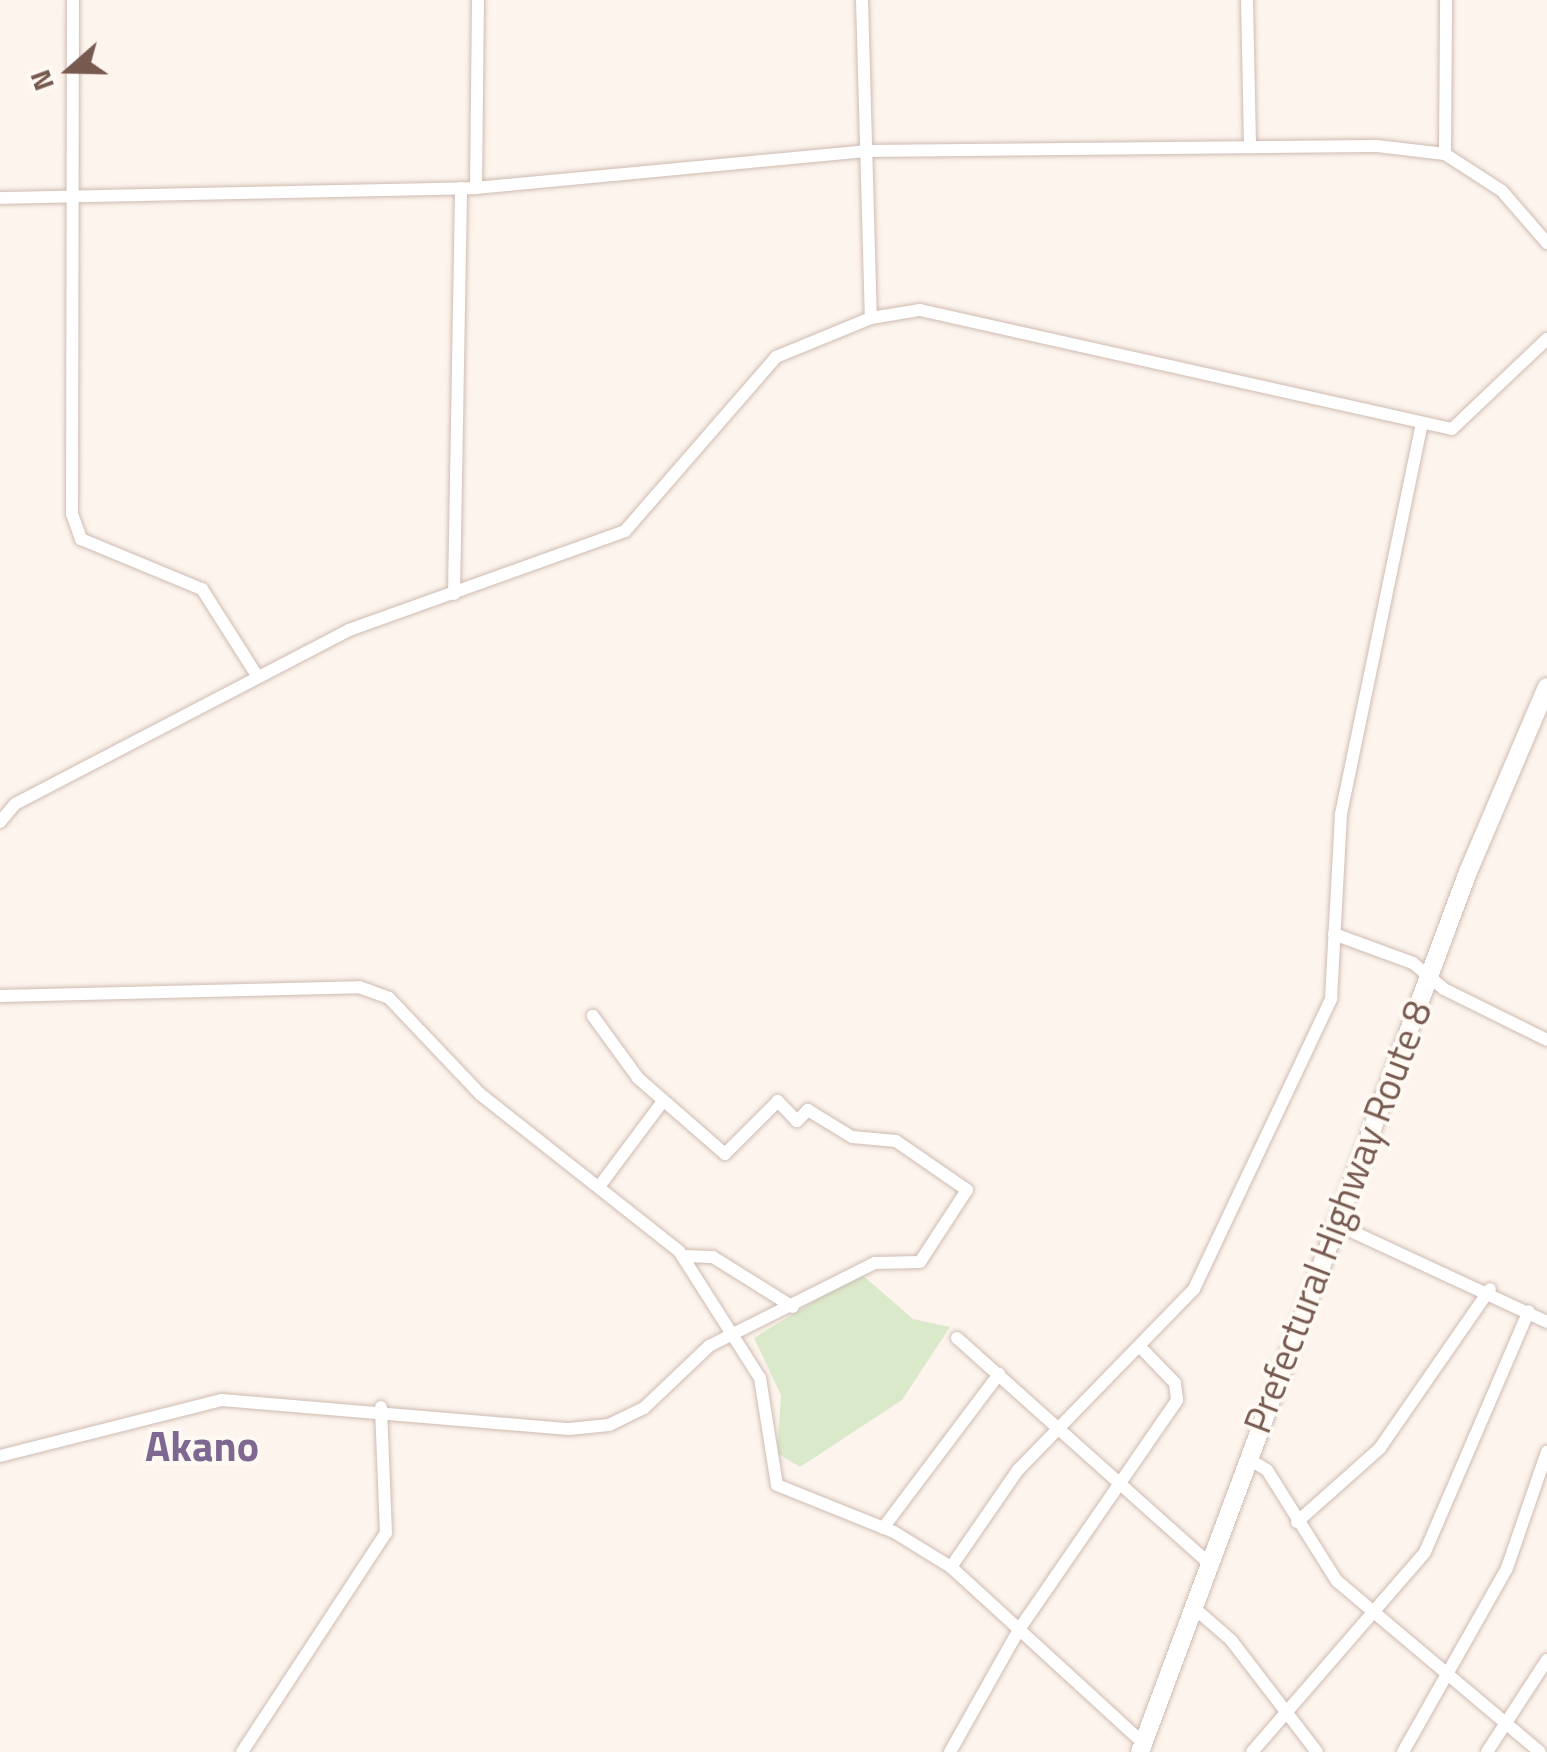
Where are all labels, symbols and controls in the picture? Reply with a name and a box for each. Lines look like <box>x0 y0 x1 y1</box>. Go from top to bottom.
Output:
north arrow <box>20 20 120 120</box>
text: N <box>18 64 65 97</box>
street label: Prefectural Highway Route 8 <box>1234 995 1442 1439</box>
district label: Akano <box>145 1420 259 1470</box>

